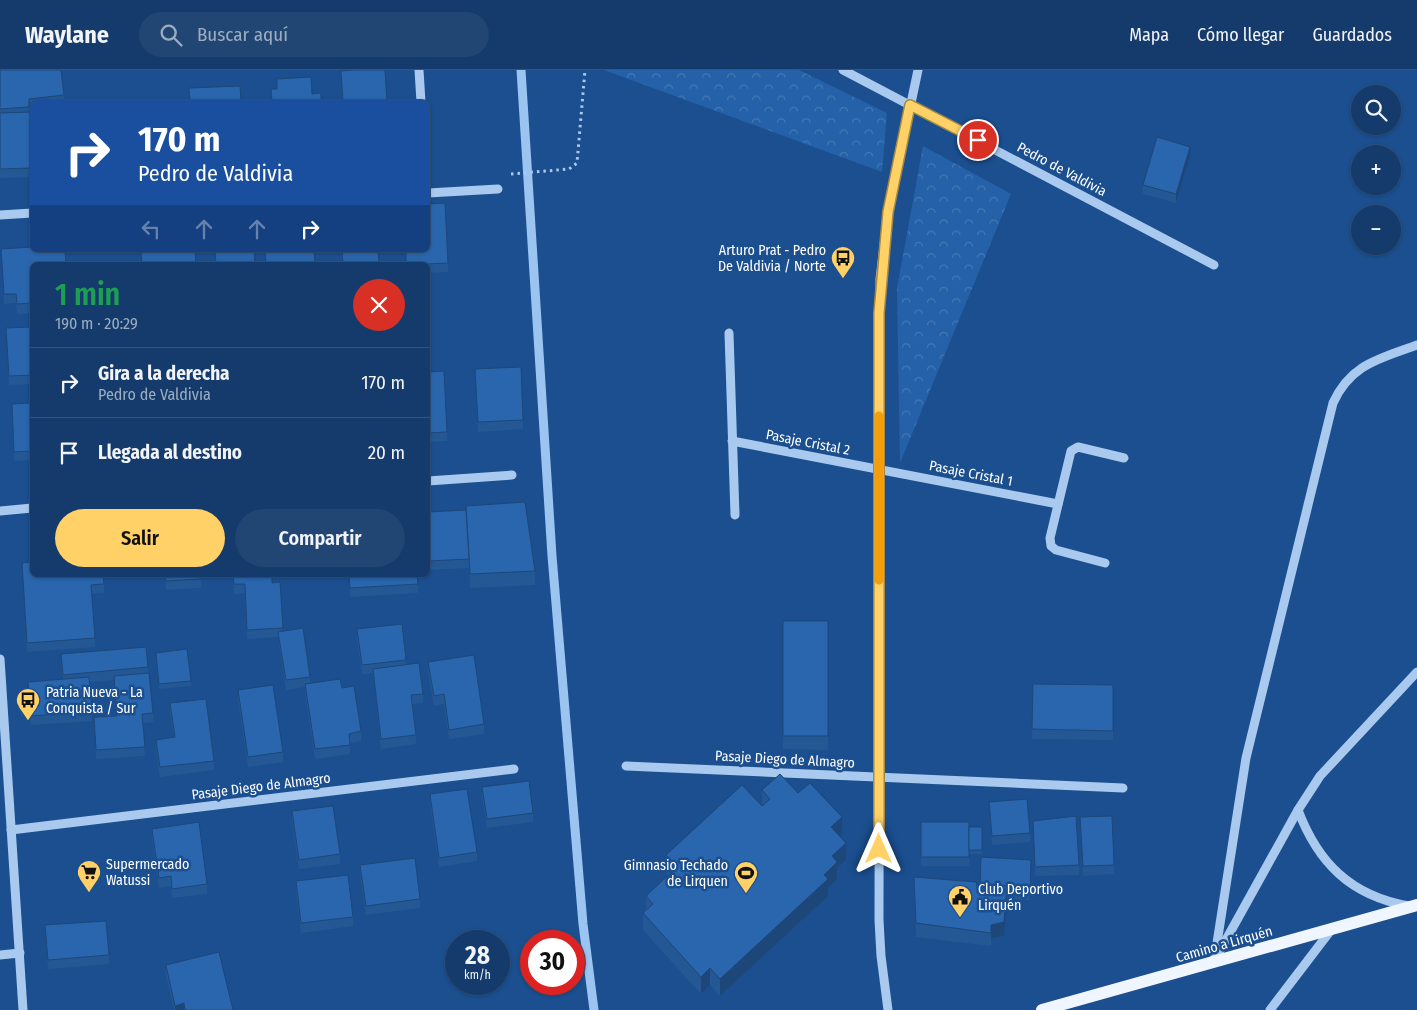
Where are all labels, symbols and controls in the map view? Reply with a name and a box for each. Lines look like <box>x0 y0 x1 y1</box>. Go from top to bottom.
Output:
search box <box>139 12 489 57</box>
text: Waylane <box>25 21 109 49</box>
icon: search <box>157 21 185 49</box>
text: Buscar aquí <box>197 23 288 46</box>
text: Mapa <box>1129 24 1169 46</box>
text: Cómo llegar <box>1197 24 1284 46</box>
text: Guardados <box>1312 24 1392 46</box>
map controls <box>1351 85 1401 255</box>
button: search <box>1351 85 1401 135</box>
text: 170 m <box>138 118 221 160</box>
pin <box>957 119 999 161</box>
icon: right <box>55 120 120 185</box>
icon: arrive <box>964 126 992 154</box>
street label: Pedro de Valdivia <box>1014 139 1109 200</box>
button: + <box>1351 145 1401 195</box>
text: Pedro de Valdivia <box>138 160 293 187</box>
button: − <box>1351 205 1401 255</box>
icon: left <box>137 215 165 243</box>
icon: ahead <box>190 215 218 243</box>
icon: ahead <box>243 215 271 243</box>
icon: right <box>296 215 324 243</box>
place label: Arturo Prat - Pedro De Valdivia / Norte <box>718 242 826 275</box>
bus stop icon: Arturo Prat - Pedro De Valdivia / Norte <box>830 245 856 279</box>
text: 1 min <box>55 277 120 313</box>
button: close <box>353 279 405 331</box>
text: 190 m · 20:29 <box>55 314 138 333</box>
text: Gira a la derecha <box>98 362 230 385</box>
icon: right <box>55 369 83 397</box>
text: 170 m <box>361 371 405 394</box>
text: Pedro de Valdivia <box>98 385 211 404</box>
street label: Pasaje Cristal 2 <box>764 426 851 459</box>
icon: arrive <box>55 439 83 467</box>
text: Llegada al destino <box>98 441 242 464</box>
text: 20 m <box>368 441 405 464</box>
street label: Pasaje Cristal 1 <box>928 457 1014 490</box>
button: Salir <box>55 509 225 567</box>
button: Compartir <box>235 509 405 567</box>
place label: Patria Nueva - La Conquista / Sur <box>46 684 143 717</box>
bus stop icon: Patria Nueva - La Conquista / Sur <box>15 687 41 721</box>
street label: Pasaje Diego de Almagro <box>715 747 855 772</box>
street label: Pasaje Diego de Almagro <box>191 770 332 803</box>
position arrow <box>852 822 904 874</box>
place label: Supermercado Watussi <box>106 856 189 889</box>
place label: Gimnasio Techado de Lirquen <box>624 857 728 890</box>
supermarket icon: Supermercado Watussi <box>76 859 102 893</box>
sports icon: Gimnasio Techado de Lirquen <box>733 860 759 894</box>
place label: Club Deportivo Lirquén <box>978 881 1063 914</box>
public building icon: Club Deportivo Lirquén <box>947 884 973 918</box>
street label: Camino a Lirquén <box>1174 923 1274 966</box>
speed limit sign: 30 <box>520 930 585 995</box>
text: 28 <box>465 941 490 971</box>
text: km/h <box>464 968 491 982</box>

